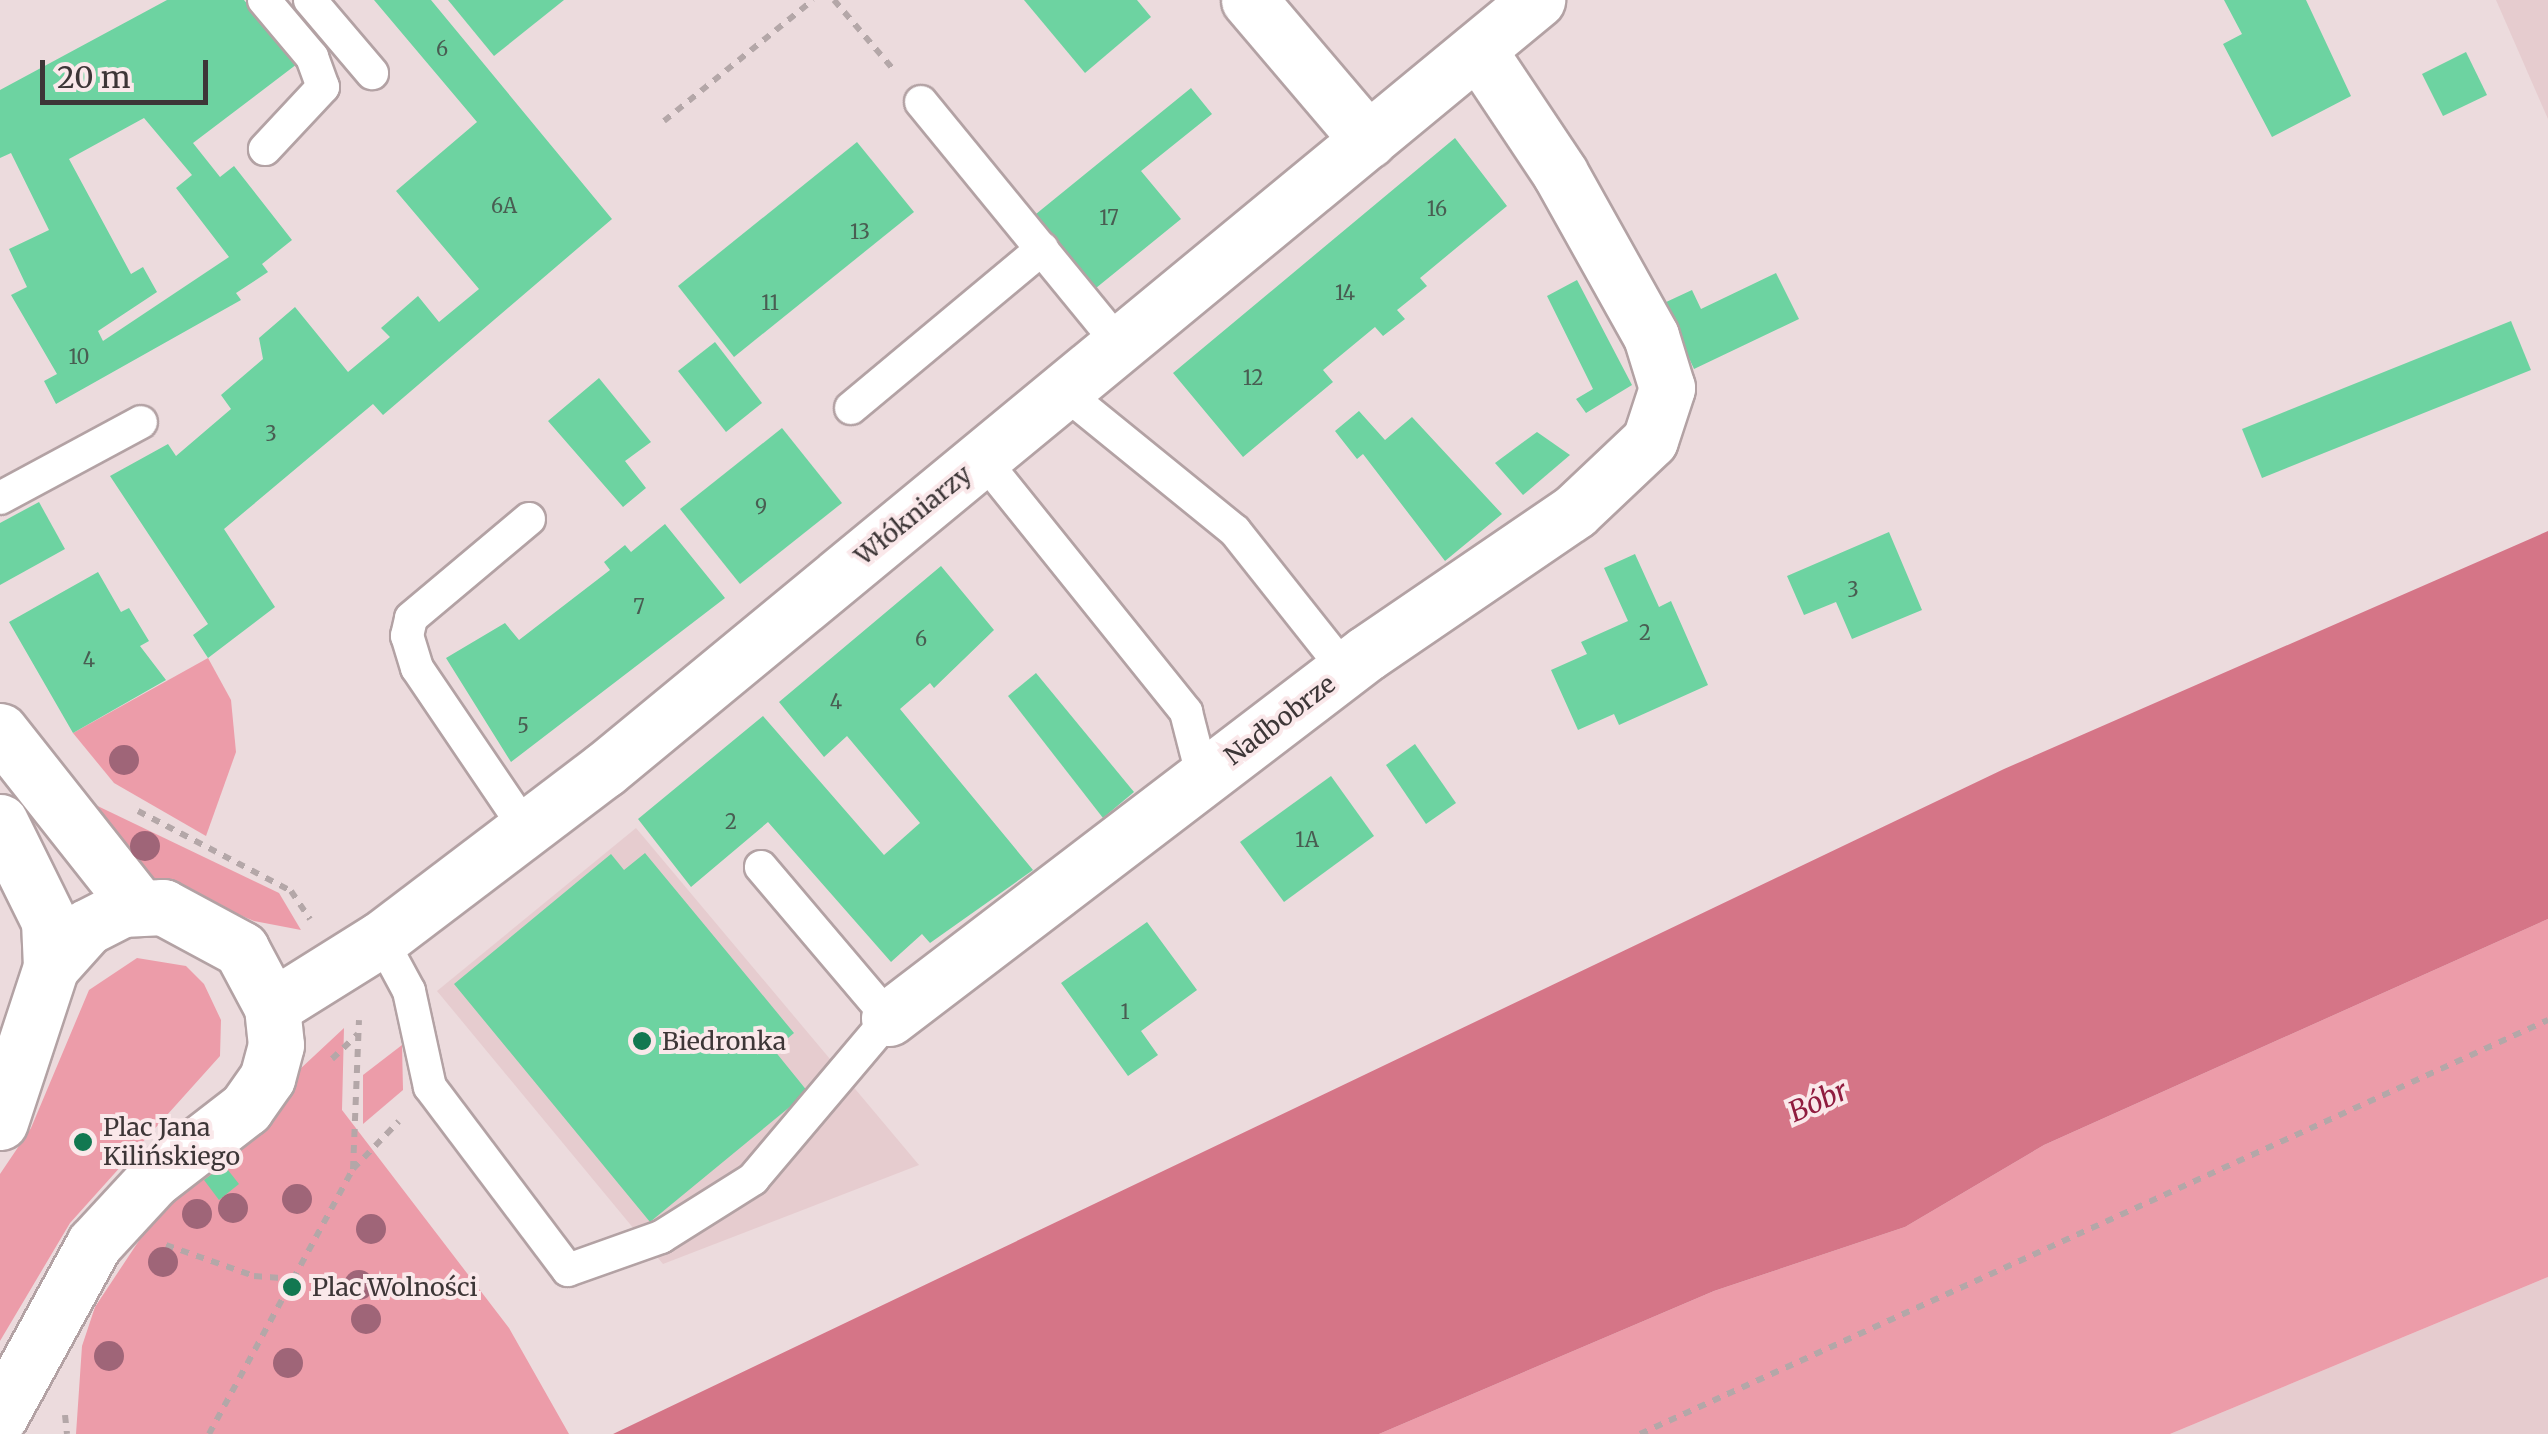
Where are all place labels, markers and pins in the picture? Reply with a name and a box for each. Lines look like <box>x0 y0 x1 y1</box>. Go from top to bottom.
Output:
place label: Biedronka <box>662 1026 786 1056</box>
marker: Biedronka <box>631 1030 653 1052</box>
place label: Plac Jana Kilińskiego <box>103 1113 240 1172</box>
marker: Plac Jana Kilińskiego <box>72 1131 94 1153</box>
place label: Plac Wolności <box>312 1272 478 1302</box>
marker: Plac Wolności <box>281 1276 303 1298</box>

